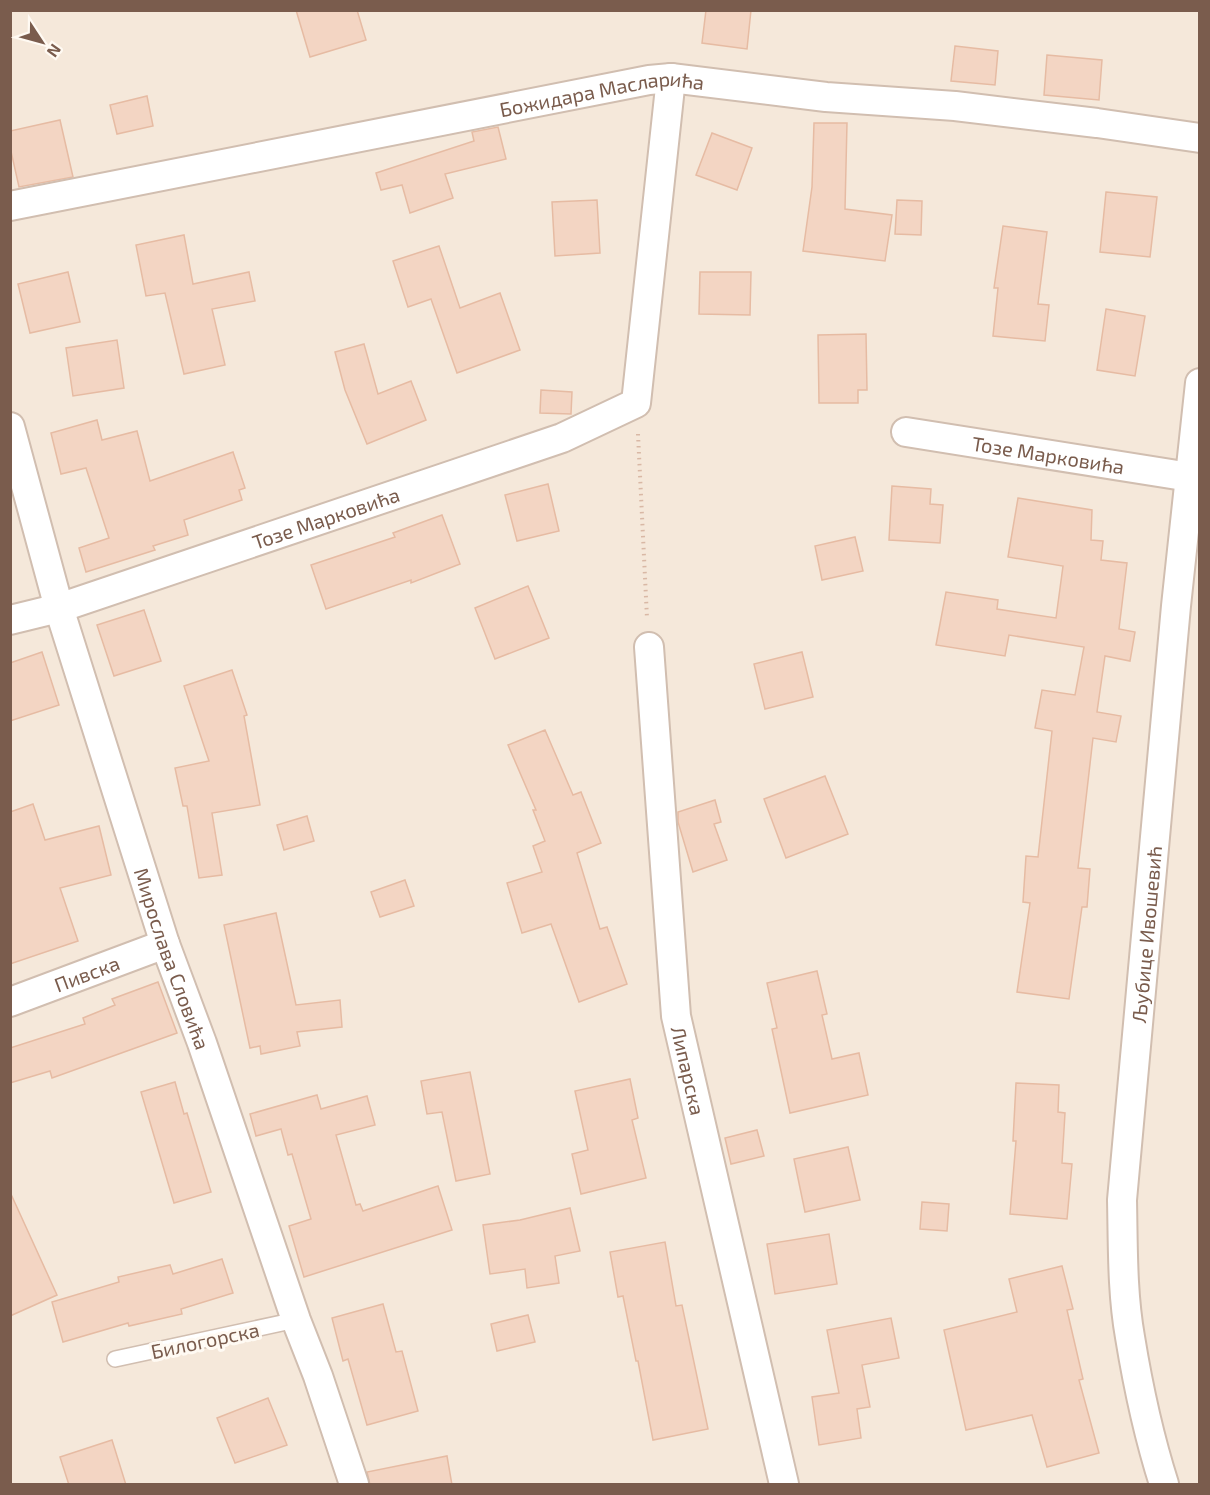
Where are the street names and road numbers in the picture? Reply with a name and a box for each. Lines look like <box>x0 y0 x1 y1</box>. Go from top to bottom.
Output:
street label: Божидара Масларића <box>497 66 706 121</box>
street label: Тозе Марковића <box>970 431 1126 478</box>
street label: Тозе Марковића <box>249 482 402 554</box>
street label: Љубице Ивошевић <box>1126 845 1166 1024</box>
street label: Мирослава Словића <box>130 865 215 1052</box>
street label: Пивска <box>51 950 123 996</box>
street label: Липарска <box>667 1024 710 1117</box>
street label: Билогорска <box>149 1317 261 1363</box>

